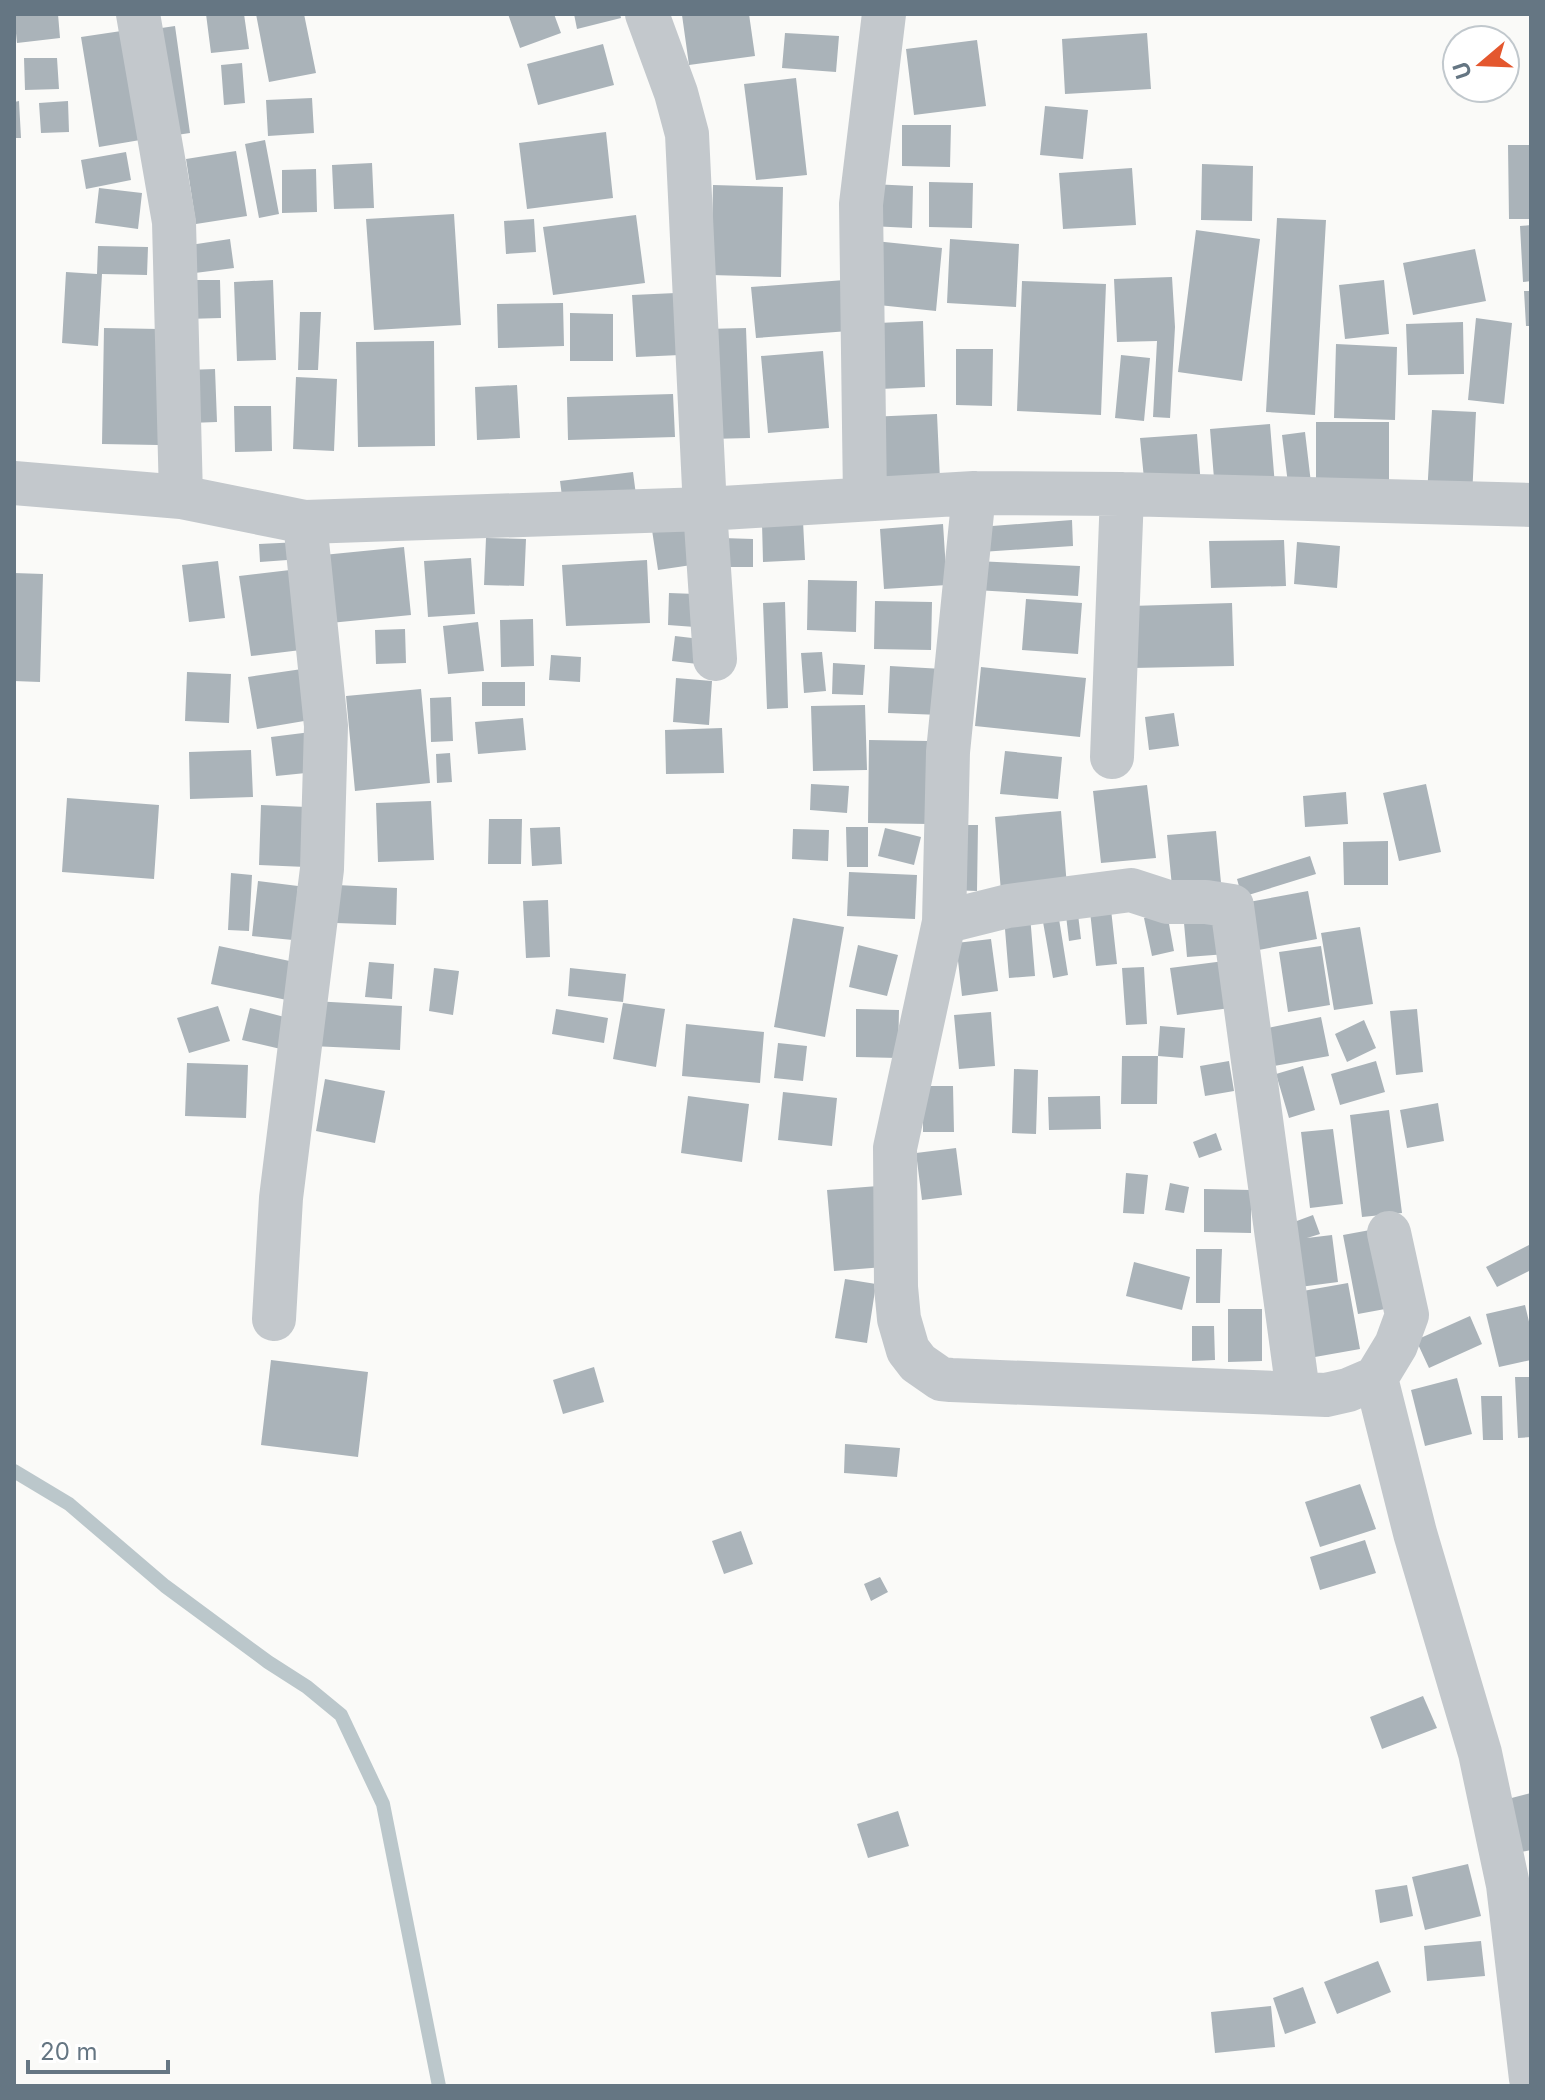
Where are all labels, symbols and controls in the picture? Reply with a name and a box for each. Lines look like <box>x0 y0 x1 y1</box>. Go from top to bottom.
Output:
north arrow <box>1441 24 1521 104</box>
text: U <box>1447 59 1477 82</box>
scale bar <box>28 2024 168 2074</box>
text: 20 m <box>40 2037 98 2066</box>

